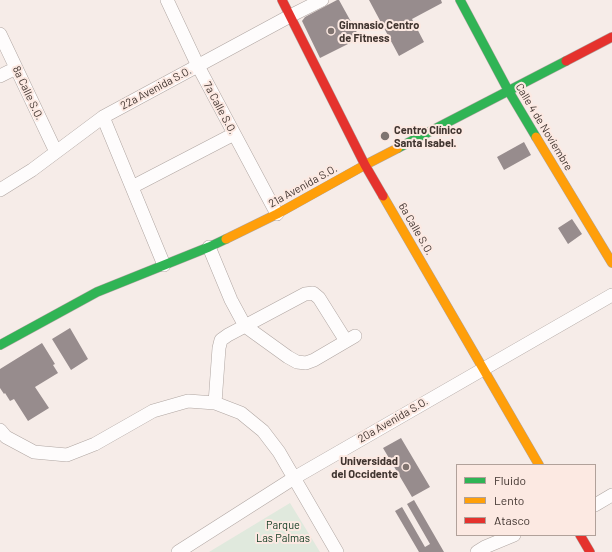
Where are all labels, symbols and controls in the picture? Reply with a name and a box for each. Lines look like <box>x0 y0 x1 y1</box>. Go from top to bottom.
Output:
place label: Gimnasio Centro de Fitness <box>339 18 419 44</box>
marker: Gimnasio Centro de Fitness <box>326 26 336 36</box>
street label: 8a Calle S.O. <box>10 64 46 122</box>
street label: 22a Avenida S.O. <box>118 64 194 112</box>
street label: 7a Calle S.O. <box>201 80 239 136</box>
street label: Calle 4 de Noviembre <box>513 81 575 173</box>
place label: Centro Clínico Santa Isabel. <box>394 123 462 149</box>
marker: Centro Clínico Santa Isabel. <box>379 130 391 142</box>
street label: 21a Avenida S.O. <box>266 162 340 210</box>
street label: 6a Calle S.O. <box>396 201 436 257</box>
street label: 20a Avenida S.O. <box>356 395 430 445</box>
place label: Universidad del Occidente <box>331 454 398 480</box>
marker: Universidad del Occidente <box>401 462 411 472</box>
legend <box>456 464 596 536</box>
text: Fluido <box>494 473 526 487</box>
text: Lento <box>494 493 524 507</box>
text: Atasco <box>494 513 530 527</box>
park label: Parque Las Palmas <box>256 518 310 544</box>

